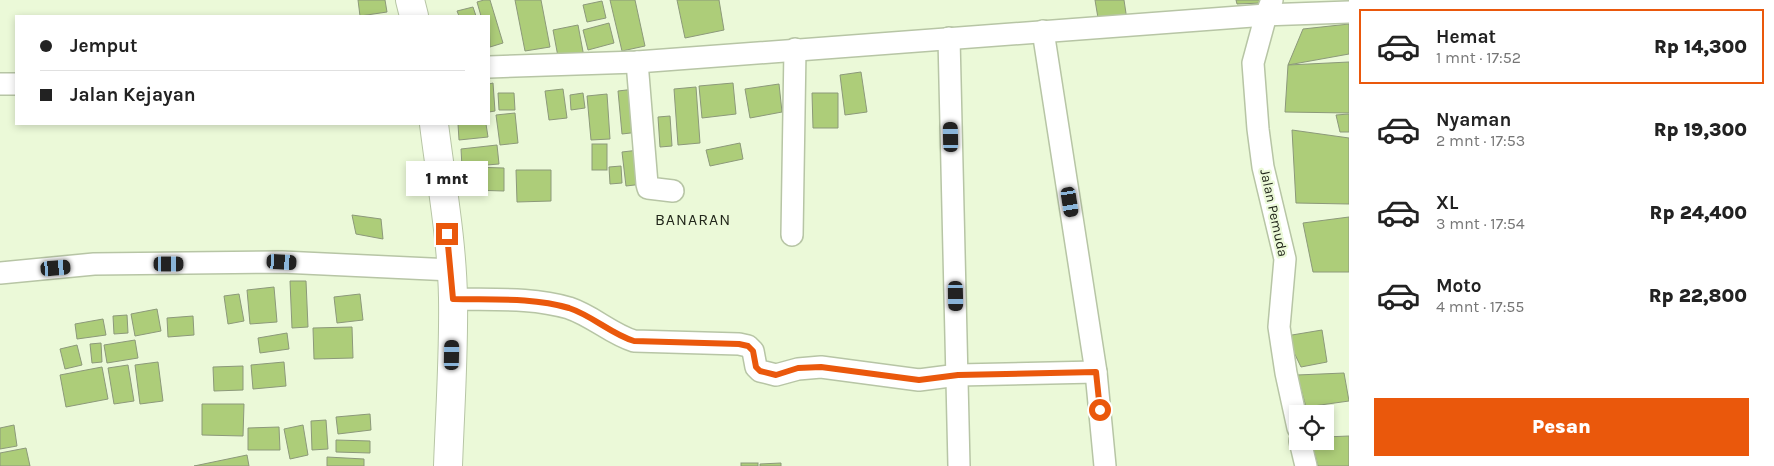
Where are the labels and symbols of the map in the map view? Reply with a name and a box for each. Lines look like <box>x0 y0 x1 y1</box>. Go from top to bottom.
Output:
car <box>943 122 958 152</box>
callout: 1 mnt <box>406 162 488 196</box>
street label: Jalan Pemuda <box>1256 168 1292 258</box>
car <box>1060 186 1079 218</box>
district label: BANARAN <box>655 210 731 229</box>
route end <box>436 223 458 245</box>
car <box>266 254 297 270</box>
car <box>154 257 184 272</box>
car <box>40 259 71 277</box>
car <box>948 281 963 311</box>
car <box>444 340 459 370</box>
route start <box>1089 399 1111 421</box>

